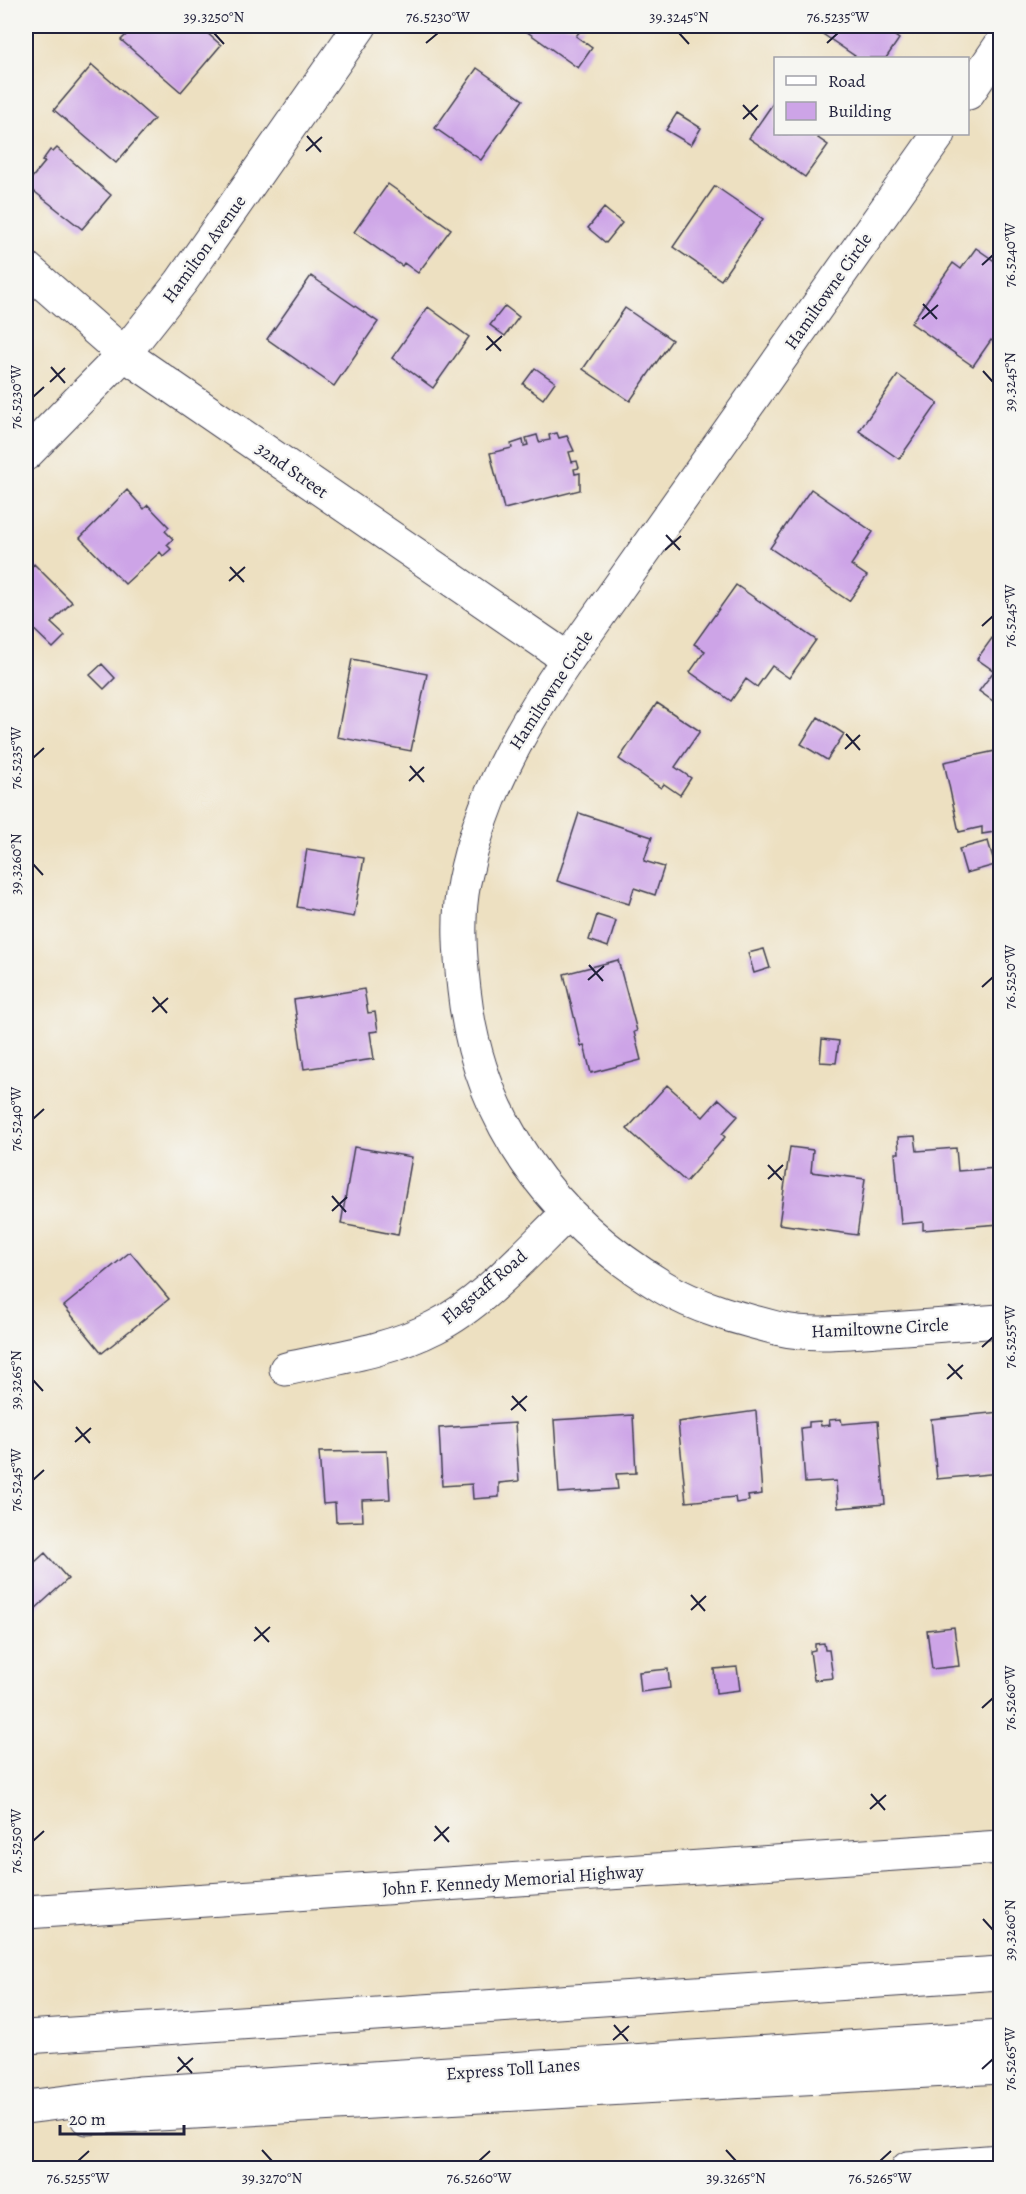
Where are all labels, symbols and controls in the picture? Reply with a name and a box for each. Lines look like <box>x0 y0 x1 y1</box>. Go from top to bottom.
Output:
text: 39.3250°N <box>184 7 245 27</box>
text: 76.5230°W <box>406 7 470 27</box>
text: 39.3245°N <box>649 7 709 27</box>
text: 76.5235°W <box>807 7 869 27</box>
legend <box>774 57 969 135</box>
text: Road <box>828 69 866 93</box>
text: Building <box>828 99 892 123</box>
street label: Hamilton Avenue <box>157 190 251 308</box>
text: 76.5240°W <box>1000 223 1020 287</box>
street label: Hamiltowne Circle <box>779 228 877 354</box>
text: 39.3245°N <box>1000 352 1020 412</box>
text: 76.5230°W <box>6 365 26 429</box>
street label: 32nd Street <box>251 436 333 504</box>
text: 76.5245°W <box>1000 584 1020 648</box>
street label: Hamiltowne Circle <box>503 626 599 754</box>
text: 76.5235°W <box>6 727 26 789</box>
text: 39.3260°N <box>6 833 26 895</box>
text: 76.5250°W <box>1000 945 1020 1009</box>
text: 76.5240°W <box>6 1087 26 1151</box>
street label: Flagstaff Road <box>436 1244 532 1330</box>
text: 76.5255°W <box>1000 1306 1020 1368</box>
street label: Hamiltowne Circle <box>811 1312 949 1344</box>
text: 39.3265°N <box>6 1350 26 1410</box>
text: 76.5245°W <box>6 1448 26 1512</box>
text: 76.5260°W <box>1000 1666 1020 1730</box>
text: 76.5250°W <box>6 1809 26 1873</box>
street label: John F. Kennedy Memorial Highway <box>382 1859 645 1901</box>
text: 39.3260°N <box>1000 1899 1020 1961</box>
text: 76.5265°W <box>1000 2027 1020 2091</box>
street label: Express Toll Lanes <box>445 2052 581 2086</box>
scale bar <box>60 2098 184 2136</box>
text: 20 m <box>69 2107 106 2131</box>
text: 76.5255°W <box>47 2168 109 2188</box>
text: 39.3270°N <box>242 2168 303 2188</box>
text: 76.5260°W <box>447 2168 511 2188</box>
text: 39.3265°N <box>706 2168 766 2188</box>
text: 76.5265°W <box>848 2168 912 2188</box>

